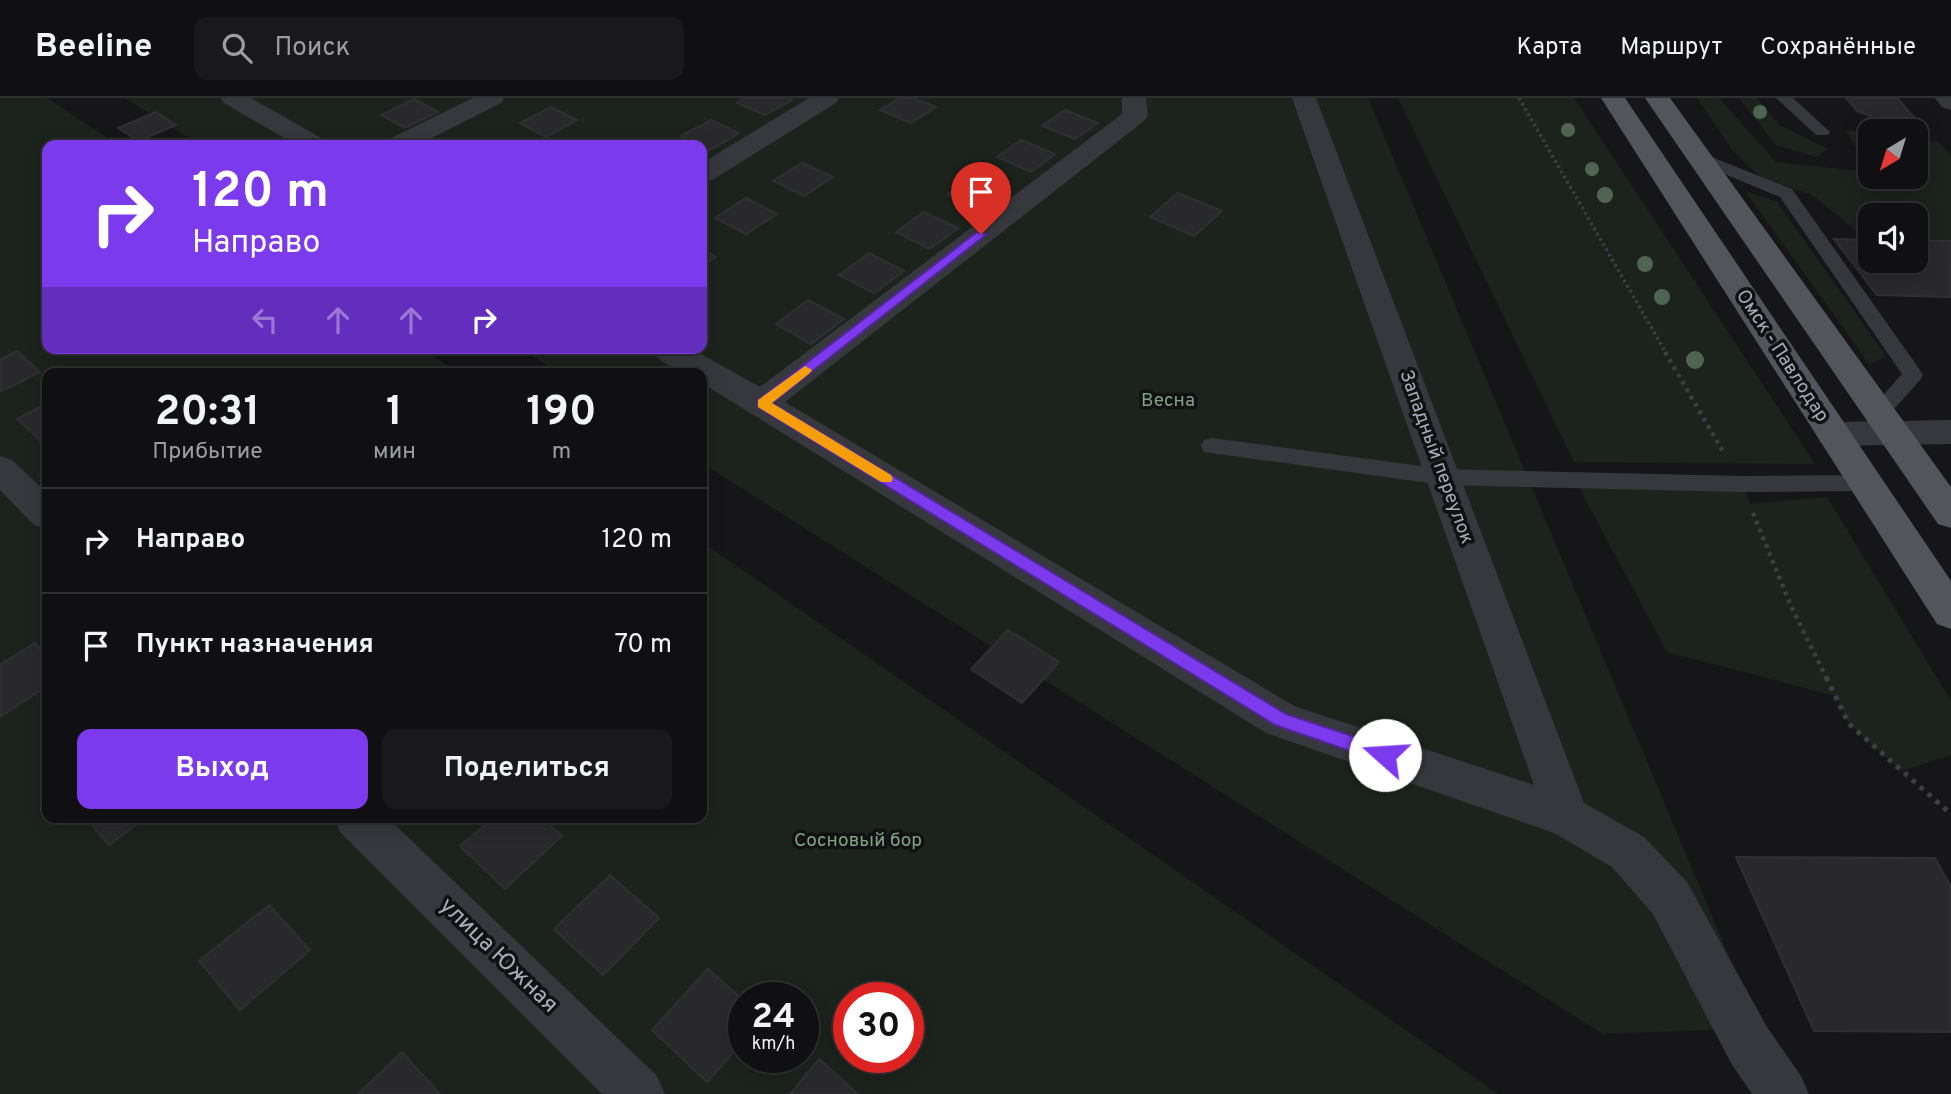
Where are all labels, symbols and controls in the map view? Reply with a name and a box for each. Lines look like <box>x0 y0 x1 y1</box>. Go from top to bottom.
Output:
search box <box>194 17 684 80</box>
text: Beeline <box>35 27 152 69</box>
icon: search <box>218 29 256 67</box>
text: Поиск <box>274 32 350 65</box>
text: Карта <box>1516 33 1582 63</box>
text: Маршрут <box>1620 33 1722 63</box>
text: Сохранённые <box>1760 33 1916 63</box>
north arrow <box>1858 119 1928 189</box>
map controls <box>1858 119 1928 273</box>
pin <box>951 162 1011 234</box>
text: 120 m <box>192 163 329 225</box>
icon: right <box>77 168 168 259</box>
icon: arrive <box>962 173 1000 211</box>
button: sound <box>1858 203 1928 273</box>
text: Направо <box>192 224 320 264</box>
street label: Омск - Павлодар <box>1730 285 1834 427</box>
icon: left <box>246 301 284 339</box>
icon: ahead <box>319 301 357 339</box>
icon: ahead <box>392 301 430 339</box>
icon: right <box>465 301 503 339</box>
street label: Западный переулок <box>1393 367 1479 548</box>
text: 20:31 <box>155 387 260 440</box>
text: 1 <box>386 387 403 440</box>
text: 190 <box>526 387 597 440</box>
park label: Весна <box>1141 389 1195 413</box>
text: Прибытие <box>152 438 263 467</box>
text: мин <box>373 438 416 467</box>
text: m <box>552 438 571 467</box>
icon: right <box>77 522 115 560</box>
text: Направо <box>136 524 245 557</box>
text: 120 m <box>602 524 672 557</box>
icon: arrive <box>77 627 115 665</box>
text: Пункт назначения <box>136 629 374 662</box>
text: 70 m <box>614 629 672 662</box>
position arrow <box>1348 718 1422 792</box>
button: Выход <box>77 729 368 809</box>
button: Поделиться <box>382 729 672 809</box>
park label: Сосновый бор <box>794 829 922 853</box>
street label: улица Южная <box>433 892 563 1020</box>
speed limit sign: 30 <box>833 982 924 1073</box>
text: 24 <box>752 996 795 1040</box>
text: km/h <box>752 1033 795 1056</box>

